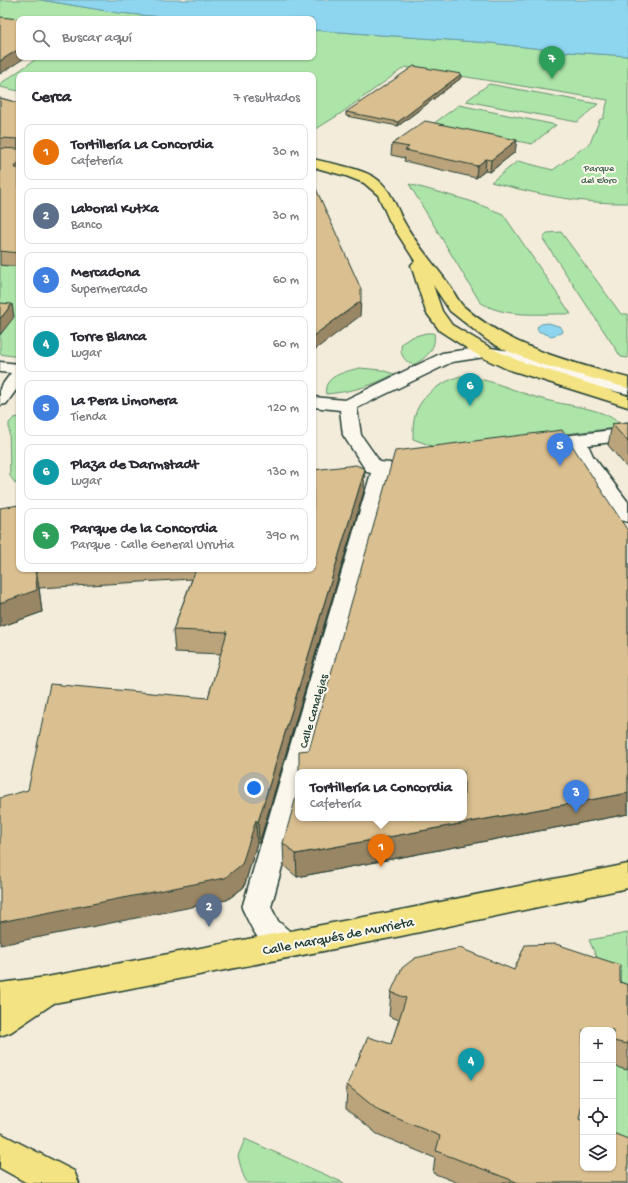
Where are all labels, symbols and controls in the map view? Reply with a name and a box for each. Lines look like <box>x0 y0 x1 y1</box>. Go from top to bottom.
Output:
search box <box>16 16 316 60</box>
icon: search <box>30 27 52 49</box>
text: Buscar aquí <box>62 29 132 47</box>
pin: 7 <box>539 46 565 79</box>
text: Cerca <box>32 88 71 108</box>
text: 7 resultados <box>233 91 300 106</box>
text: Tortillería La Concordia <box>71 136 213 154</box>
text: 1 <box>43 145 49 160</box>
text: 30 m <box>273 145 299 160</box>
text: Cafetería <box>71 154 123 169</box>
park label: Parque del Ebro <box>581 163 617 187</box>
text: Laboral Kutxa <box>71 200 159 218</box>
text: 2 <box>43 209 49 224</box>
text: 30 m <box>273 209 299 224</box>
text: Banco <box>71 218 102 233</box>
text: Mercadona <box>71 264 140 282</box>
text: 3 <box>43 273 49 288</box>
text: 60 m <box>273 273 299 288</box>
text: Supermercado <box>71 282 147 297</box>
text: Torre Blanca <box>71 328 146 346</box>
text: 4 <box>43 337 49 352</box>
text: 60 m <box>273 337 299 352</box>
text: Lugar <box>71 346 101 361</box>
pin: 6 <box>457 373 483 406</box>
text: La Pera Limonera <box>71 392 177 410</box>
text: 5 <box>43 401 49 416</box>
text: 120 m <box>268 401 299 416</box>
text: Tienda <box>71 410 107 425</box>
pin: 5 <box>547 433 573 466</box>
text: Plaza de Darmstadt <box>71 456 198 474</box>
text: 6 <box>43 465 49 480</box>
text: 130 m <box>267 465 299 480</box>
text: Lugar <box>71 474 101 489</box>
text: Parque de la Concordia <box>71 520 217 538</box>
text: 7 <box>43 529 49 544</box>
text: 390 m <box>266 529 299 544</box>
text: Parque · Calle General Urrutia <box>71 538 234 553</box>
street label: Calle Canalejas <box>298 672 332 750</box>
popup <box>295 769 467 821</box>
your location <box>244 778 264 798</box>
text: Tortillería La Concordia <box>310 779 452 797</box>
pin: 3 <box>563 780 589 813</box>
text: Cafetería <box>310 797 362 812</box>
pin: 1 <box>368 834 394 867</box>
pin: 2 <box>196 894 222 927</box>
street label: Calle Marqués de Murrieta <box>261 914 417 960</box>
map controls <box>580 1027 616 1171</box>
button: + <box>580 1027 616 1063</box>
pin: 4 <box>458 1048 484 1081</box>
button: − <box>580 1063 616 1099</box>
button: locate <box>580 1099 616 1135</box>
button: layers <box>580 1135 616 1171</box>

